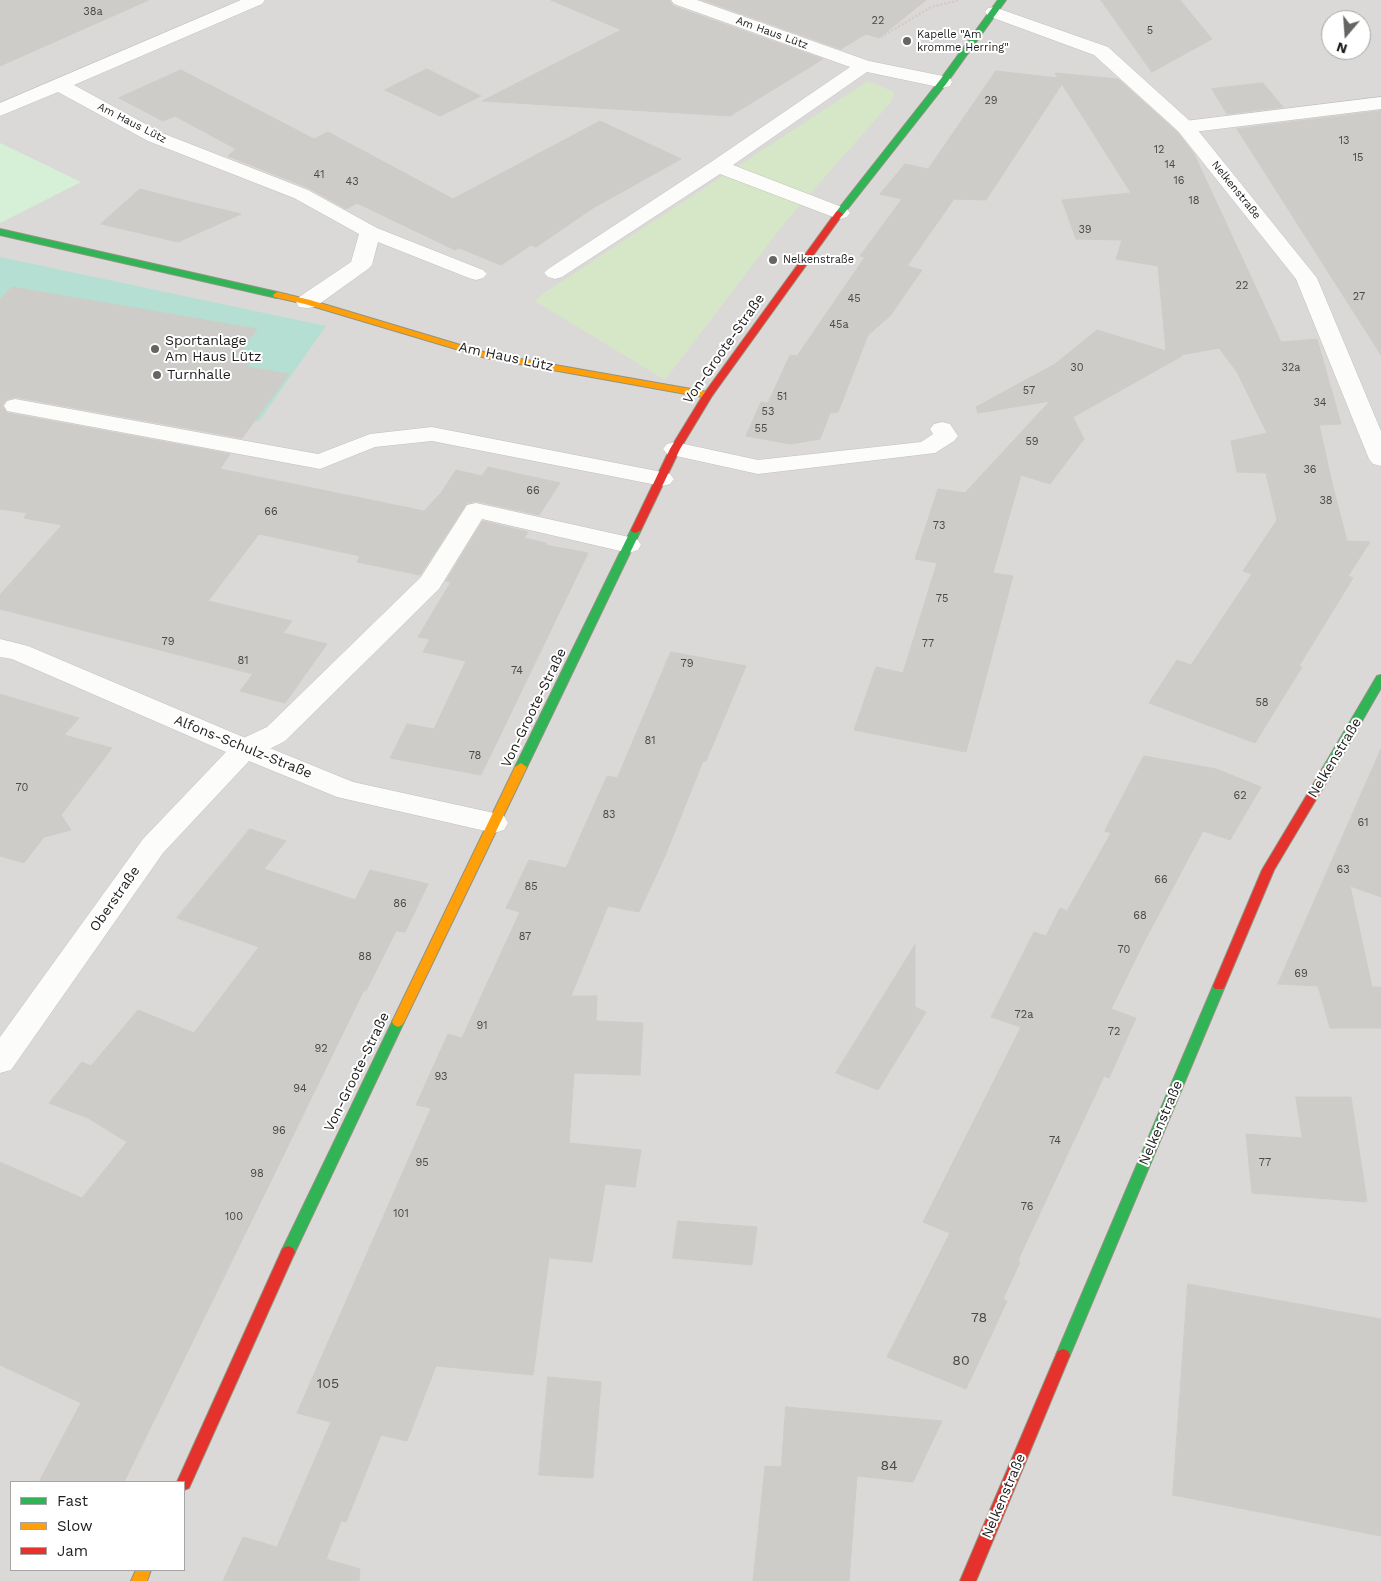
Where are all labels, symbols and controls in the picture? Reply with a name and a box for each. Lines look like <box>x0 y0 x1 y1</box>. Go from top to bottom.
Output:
house number: 38a <box>83 5 103 19</box>
north arrow <box>1321 10 1371 60</box>
street label: Am Haus Lütz <box>734 14 810 52</box>
house number: 22 <box>872 14 884 28</box>
house number: 5 <box>1147 24 1153 38</box>
place label: Kapelle "Am kromme Herring" <box>917 28 1009 54</box>
marker: Kapelle "Am kromme Herring" <box>901 35 913 47</box>
text: N <box>1334 39 1349 58</box>
house number: 29 <box>984 94 998 108</box>
street label: Am Haus Lütz <box>95 100 169 146</box>
house number: 13 <box>1339 134 1349 148</box>
house number: 12 <box>1154 143 1164 157</box>
house number: 15 <box>1353 151 1363 165</box>
house number: 14 <box>1164 158 1176 172</box>
street label: Nelkenstraße <box>1209 158 1263 222</box>
house number: 41 <box>314 168 324 182</box>
house number: 16 <box>1174 174 1184 188</box>
house number: 43 <box>345 175 359 189</box>
house number: 18 <box>1188 194 1200 208</box>
house number: 39 <box>1078 223 1092 237</box>
place label: Nelkenstraße <box>783 253 854 267</box>
marker: Nelkenstraße <box>767 254 779 266</box>
house number: 22 <box>1236 279 1248 293</box>
house number: 27 <box>1353 290 1365 304</box>
street label: Von-Groote-Straße <box>680 291 768 407</box>
house number: 45 <box>847 292 861 306</box>
house number: 45a <box>829 318 849 332</box>
place label: Sportanlage Am Haus Lütz <box>165 333 261 366</box>
street label: Am Haus Lütz <box>457 339 555 375</box>
marker: Sportanlage Am Haus Lütz <box>149 343 161 355</box>
house number: 30 <box>1070 361 1084 375</box>
house number: 32a <box>1281 361 1301 375</box>
place label: Turnhalle <box>167 367 231 383</box>
marker: Turnhalle <box>151 369 163 381</box>
house number: 57 <box>1023 384 1035 398</box>
house number: 51 <box>777 390 787 404</box>
house number: 34 <box>1313 396 1327 410</box>
house number: 53 <box>762 405 774 419</box>
house number: 55 <box>755 422 767 436</box>
house number: 59 <box>1025 435 1039 449</box>
house number: 36 <box>1303 463 1317 477</box>
house number: 66 <box>526 484 540 498</box>
house number: 38 <box>1319 494 1333 508</box>
house number: 66 <box>264 505 278 519</box>
house number: 73 <box>933 519 945 533</box>
house number: 75 <box>936 592 948 606</box>
house number: 79 <box>162 635 174 649</box>
house number: 77 <box>922 637 934 651</box>
street label: Von-Groote-Straße <box>498 646 570 770</box>
house number: 81 <box>237 654 249 668</box>
house number: 79 <box>681 657 693 671</box>
house number: 74 <box>511 664 523 678</box>
house number: 58 <box>1255 696 1269 710</box>
street label: Alfons-Schulz-Straße <box>172 712 314 782</box>
street label: Nelkenstraße <box>1305 715 1365 801</box>
house number: 81 <box>644 734 656 748</box>
house number: 78 <box>469 749 481 763</box>
house number: 70 <box>16 781 28 795</box>
house number: 62 <box>1233 789 1247 803</box>
house number: 83 <box>603 808 615 822</box>
house number: 61 <box>1358 816 1368 830</box>
street label: Oberstraße <box>86 863 144 935</box>
house number: 63 <box>1336 863 1350 877</box>
house number: 66 <box>1154 873 1168 887</box>
house number: 85 <box>524 880 538 894</box>
house number: 86 <box>393 897 407 911</box>
house number: 68 <box>1133 909 1147 923</box>
house number: 87 <box>519 930 531 944</box>
house number: 70 <box>1118 943 1130 957</box>
house number: 88 <box>358 950 372 964</box>
house number: 69 <box>1294 967 1308 981</box>
house number: 72a <box>1015 1008 1033 1022</box>
street label: Von-Groote-Straße <box>321 1010 393 1134</box>
house number: 91 <box>476 1019 488 1033</box>
house number: 72 <box>1108 1025 1120 1039</box>
house number: 92 <box>314 1042 328 1056</box>
house number: 93 <box>435 1070 447 1084</box>
street label: Nelkenstraße <box>1136 1078 1186 1168</box>
house number: 94 <box>293 1082 307 1096</box>
house number: 96 <box>272 1124 286 1138</box>
house number: 74 <box>1049 1134 1061 1148</box>
house number: 95 <box>415 1156 429 1170</box>
house number: 77 <box>1259 1156 1271 1170</box>
house number: 98 <box>250 1167 264 1181</box>
house number: 76 <box>1021 1200 1033 1214</box>
house number: 101 <box>393 1207 409 1221</box>
house number: 100 <box>225 1210 243 1224</box>
house number: 78 <box>971 1310 987 1326</box>
house number: 80 <box>952 1353 970 1369</box>
house number: 105 <box>317 1376 339 1392</box>
street label: Nelkenstraße <box>979 1451 1029 1541</box>
house number: 84 <box>880 1458 898 1474</box>
legend <box>10 1481 185 1571</box>
text: Fast <box>57 1492 88 1510</box>
text: Slow <box>57 1517 93 1535</box>
text: Jam <box>57 1542 88 1560</box>

